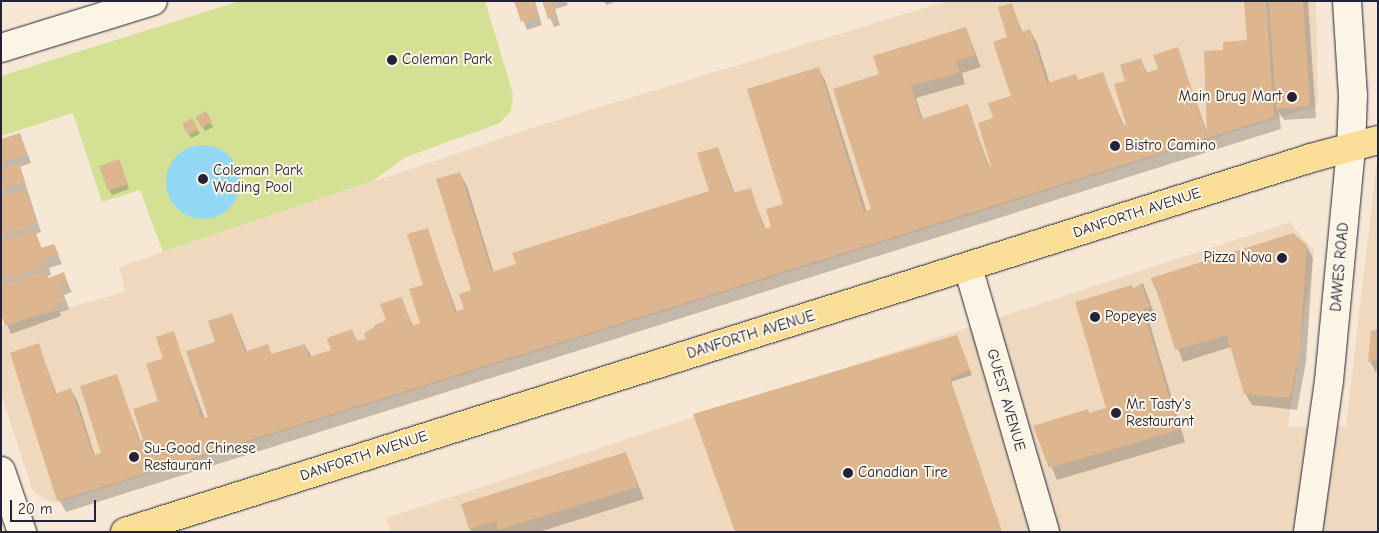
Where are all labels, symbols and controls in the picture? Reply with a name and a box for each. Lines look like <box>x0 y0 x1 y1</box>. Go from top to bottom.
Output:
place label: Coleman Park <box>402 51 492 69</box>
marker: Coleman Park <box>386 54 398 66</box>
place label: Main Drug Mart <box>1178 88 1282 106</box>
marker: Main Drug Mart <box>1286 91 1298 103</box>
place label: Bistro Camino <box>1125 137 1216 155</box>
marker: Bistro Camino <box>1109 140 1121 152</box>
place label: Coleman Park Wading Pool <box>213 161 303 196</box>
marker: Coleman Park Wading Pool <box>197 173 209 185</box>
street label: DANFORTH AVENUE <box>1071 184 1203 242</box>
street label: DAWES ROAD <box>1327 222 1353 312</box>
place label: Pizza Nova <box>1203 249 1272 267</box>
marker: Pizza Nova <box>1276 252 1288 264</box>
street label: DANFORTH AVENUE <box>685 307 817 363</box>
place label: Popeyes <box>1105 308 1156 326</box>
marker: Popeyes <box>1089 311 1101 323</box>
street label: GUEST AVENUE <box>983 347 1029 453</box>
place label: Mr. Tasty's Restaurant <box>1126 395 1194 430</box>
marker: Mr. Tasty's Restaurant <box>1110 407 1122 419</box>
street label: DANFORTH AVENUE <box>298 427 430 485</box>
place label: Su-Good Chinese Restaurant <box>144 439 256 474</box>
marker: Su-Good Chinese Restaurant <box>128 451 140 463</box>
place label: Canadian Tire <box>858 464 948 482</box>
marker: Canadian Tire <box>842 467 854 479</box>
scale bar <box>12 490 99 522</box>
text: 20 m <box>18 500 52 518</box>

